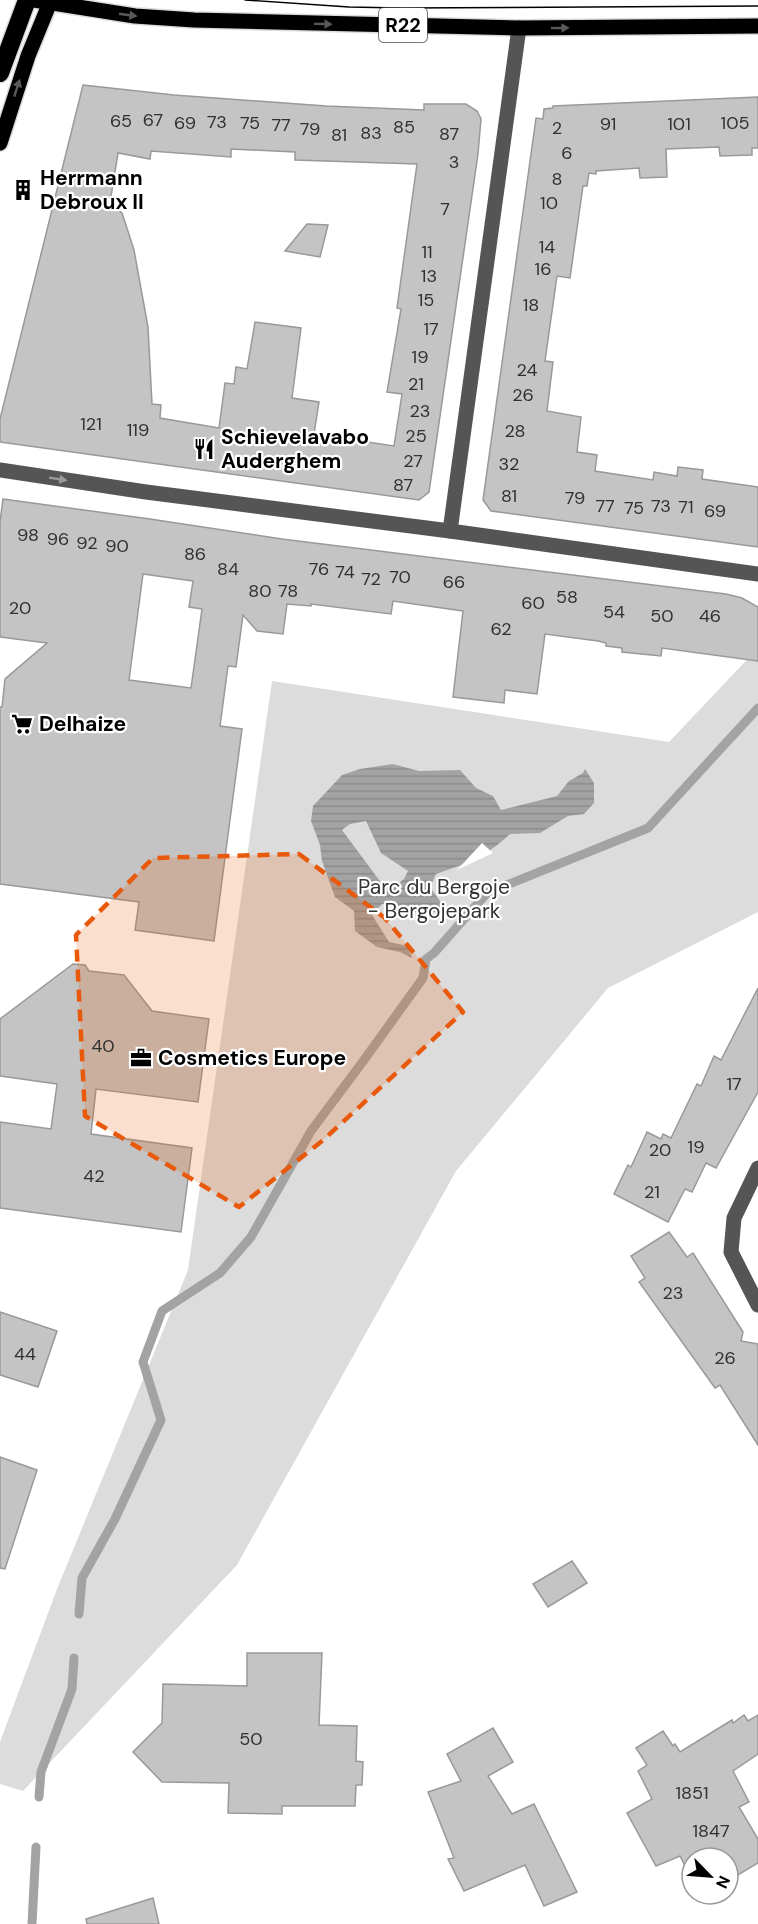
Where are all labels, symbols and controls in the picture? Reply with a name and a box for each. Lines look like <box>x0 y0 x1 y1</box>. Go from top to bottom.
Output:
road number: R22 <box>379 8 427 42</box>
one-way arrow <box>119 10 138 19</box>
one-way arrow <box>314 19 333 28</box>
one-way arrow <box>550 23 569 33</box>
one-way arrow <box>13 78 23 96</box>
house number: 67 <box>143 108 163 132</box>
house number: 65 <box>110 109 132 133</box>
house number: 73 <box>207 110 227 134</box>
house number: 69 <box>174 111 196 135</box>
house number: 75 <box>240 111 260 135</box>
house number: 105 <box>721 111 749 135</box>
house number: 91 <box>600 112 616 136</box>
house number: 101 <box>667 112 691 136</box>
house number: 77 <box>271 113 291 137</box>
house number: 85 <box>393 115 415 139</box>
house number: 2 <box>552 116 562 140</box>
house number: 79 <box>300 117 320 141</box>
house number: 83 <box>360 121 382 145</box>
house number: 87 <box>439 122 459 146</box>
house number: 81 <box>331 123 347 147</box>
house number: 6 <box>561 141 573 165</box>
house number: 3 <box>449 150 459 174</box>
place label: Herrmann Debroux II <box>40 164 144 216</box>
house number: 8 <box>552 167 562 191</box>
building icon: Herrmann Debroux II <box>11 178 35 202</box>
house number: 10 <box>540 191 558 215</box>
house number: 7 <box>440 197 450 221</box>
house number: 14 <box>539 235 555 259</box>
house number: 11 <box>421 240 433 264</box>
house number: 16 <box>535 257 551 281</box>
house number: 13 <box>421 264 437 288</box>
house number: 15 <box>418 288 434 312</box>
house number: 18 <box>523 293 539 317</box>
house number: 17 <box>423 317 439 341</box>
house number: 19 <box>412 345 428 369</box>
house number: 24 <box>517 358 538 382</box>
house number: 21 <box>408 372 424 396</box>
house number: 26 <box>512 383 534 407</box>
house number: 23 <box>409 399 431 423</box>
house number: 121 <box>80 412 102 436</box>
house number: 119 <box>127 418 149 442</box>
house number: 28 <box>504 419 526 443</box>
place label: Schievelavabo Auderghem <box>221 423 369 475</box>
house number: 25 <box>405 424 427 448</box>
restaurant icon: Schievelavabo Auderghem <box>192 437 216 461</box>
house number: 27 <box>403 449 423 473</box>
house number: 32 <box>498 452 520 476</box>
house number: 87 <box>393 473 413 497</box>
one-way arrow <box>48 474 67 483</box>
house number: 81 <box>501 484 517 508</box>
house number: 79 <box>565 486 585 510</box>
house number: 77 <box>595 494 615 518</box>
house number: 73 <box>651 494 671 518</box>
house number: 71 <box>678 495 694 519</box>
house number: 75 <box>624 496 644 520</box>
house number: 69 <box>704 499 726 523</box>
house number: 98 <box>17 523 39 547</box>
house number: 96 <box>47 527 69 551</box>
house number: 92 <box>76 531 98 555</box>
house number: 90 <box>105 534 129 558</box>
house number: 86 <box>184 542 206 566</box>
house number: 84 <box>217 557 239 581</box>
house number: 76 <box>309 557 329 581</box>
house number: 74 <box>335 560 355 584</box>
house number: 70 <box>389 565 411 589</box>
house number: 72 <box>361 567 381 591</box>
house number: 66 <box>443 570 465 594</box>
house number: 80 <box>248 579 272 603</box>
house number: 78 <box>278 579 298 603</box>
house number: 58 <box>556 585 578 609</box>
house number: 60 <box>521 591 545 615</box>
house number: 20 <box>9 596 31 620</box>
house number: 54 <box>603 600 625 624</box>
house number: 50 <box>650 604 674 628</box>
house number: 46 <box>699 604 721 628</box>
house number: 62 <box>490 617 512 641</box>
place label: Delhaize <box>39 710 126 738</box>
supermarket icon: Delhaize <box>10 712 34 736</box>
park label: Parc du Bergoje - Bergojepark <box>358 873 510 925</box>
house number: 40 <box>91 1034 115 1058</box>
place label: Cosmetics Europe <box>158 1044 346 1072</box>
office icon: Cosmetics Europe <box>129 1046 153 1070</box>
house number: 17 <box>726 1072 742 1096</box>
house number: 19 <box>688 1135 704 1159</box>
house number: 20 <box>649 1138 671 1162</box>
house number: 42 <box>83 1164 105 1188</box>
house number: 21 <box>644 1180 660 1204</box>
house number: 23 <box>662 1281 684 1305</box>
house number: 44 <box>14 1342 36 1366</box>
house number: 26 <box>714 1346 736 1370</box>
house number: 50 <box>239 1727 263 1751</box>
house number: 1851 <box>675 1781 709 1805</box>
house number: 1847 <box>692 1819 730 1843</box>
north arrow <box>680 1846 740 1906</box>
text: N <box>711 1872 735 1892</box>

